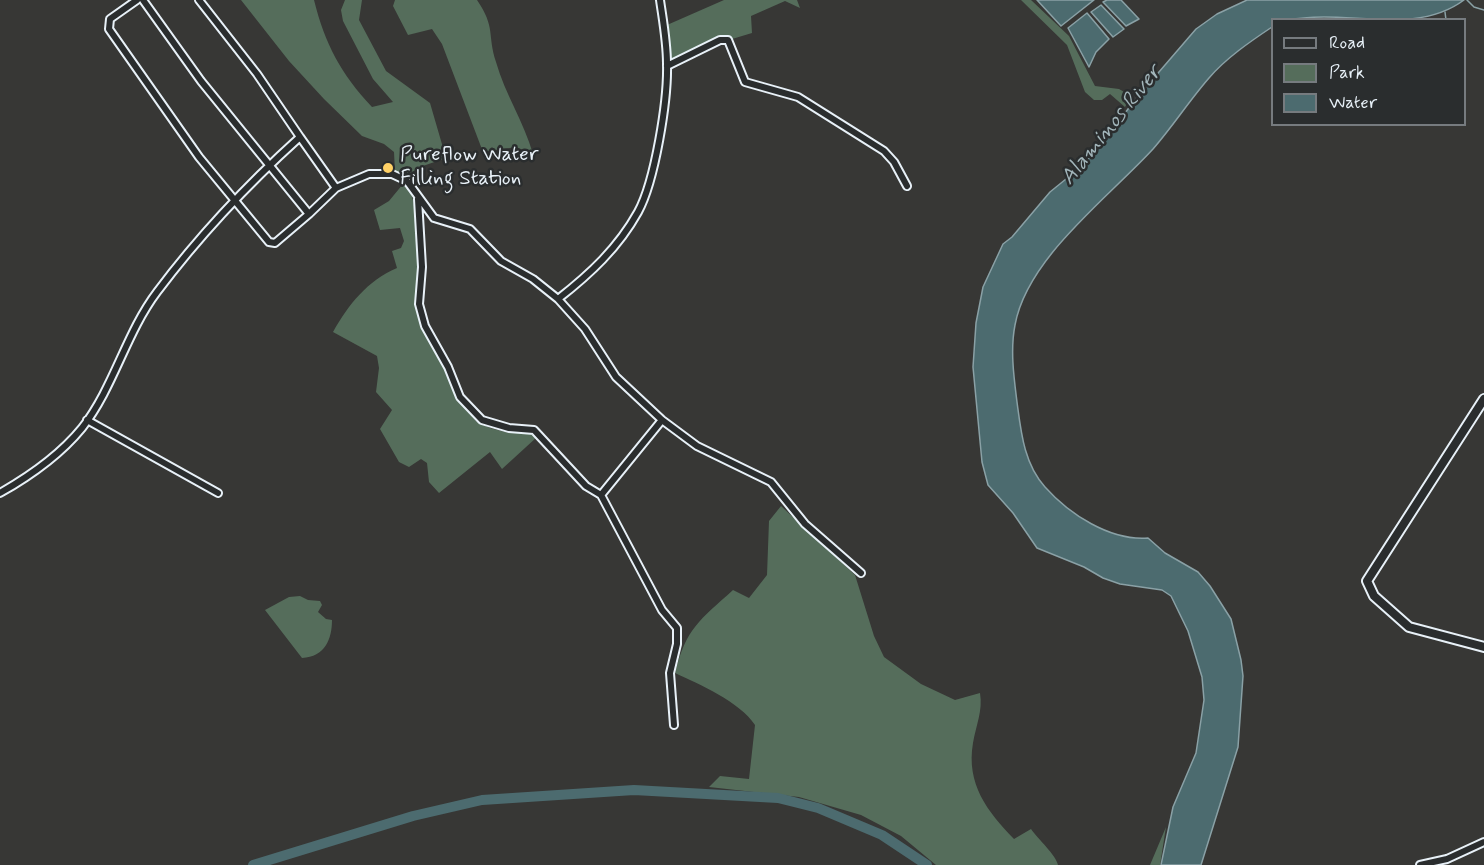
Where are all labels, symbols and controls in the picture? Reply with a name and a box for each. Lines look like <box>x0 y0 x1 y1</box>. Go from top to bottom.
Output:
legend <box>1271 18 1466 126</box>
text: Road <box>1329 31 1365 55</box>
water label: Alaminos River <box>1056 61 1168 191</box>
text: Park <box>1329 61 1365 85</box>
text: Water <box>1329 91 1377 115</box>
place label: Pureflow Water Filling Station <box>400 143 539 193</box>
marker: Pureflow Water Filling Station <box>381 161 395 175</box>

